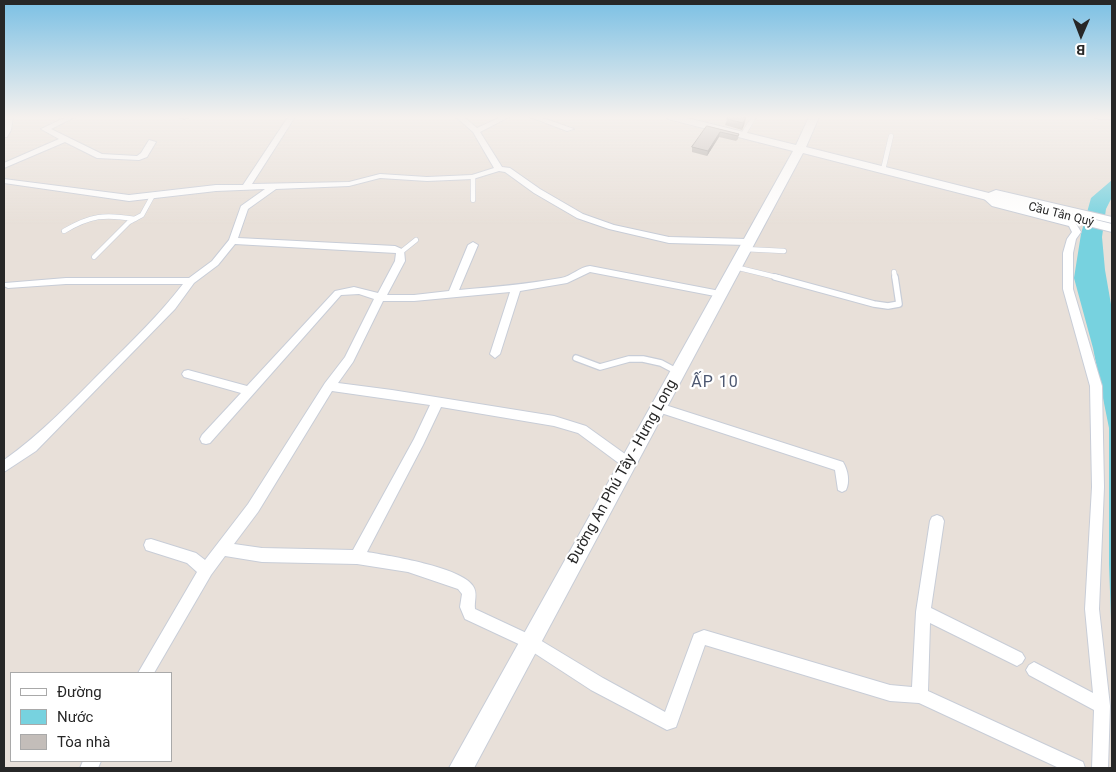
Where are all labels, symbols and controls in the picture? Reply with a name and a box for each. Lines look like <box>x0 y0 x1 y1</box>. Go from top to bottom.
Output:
north arrow <box>1056 10 1106 60</box>
text: B <box>1076 42 1085 58</box>
street label: Cầu Tân Quý <box>1027 200 1095 230</box>
district label: ẤP 10 <box>691 373 739 393</box>
street label: Đường An Phú Tây - Hưng Long <box>565 376 681 568</box>
legend <box>10 672 172 762</box>
text: Đường <box>57 683 102 701</box>
text: Nước <box>57 708 93 726</box>
text: Tòa nhà <box>57 733 110 751</box>

